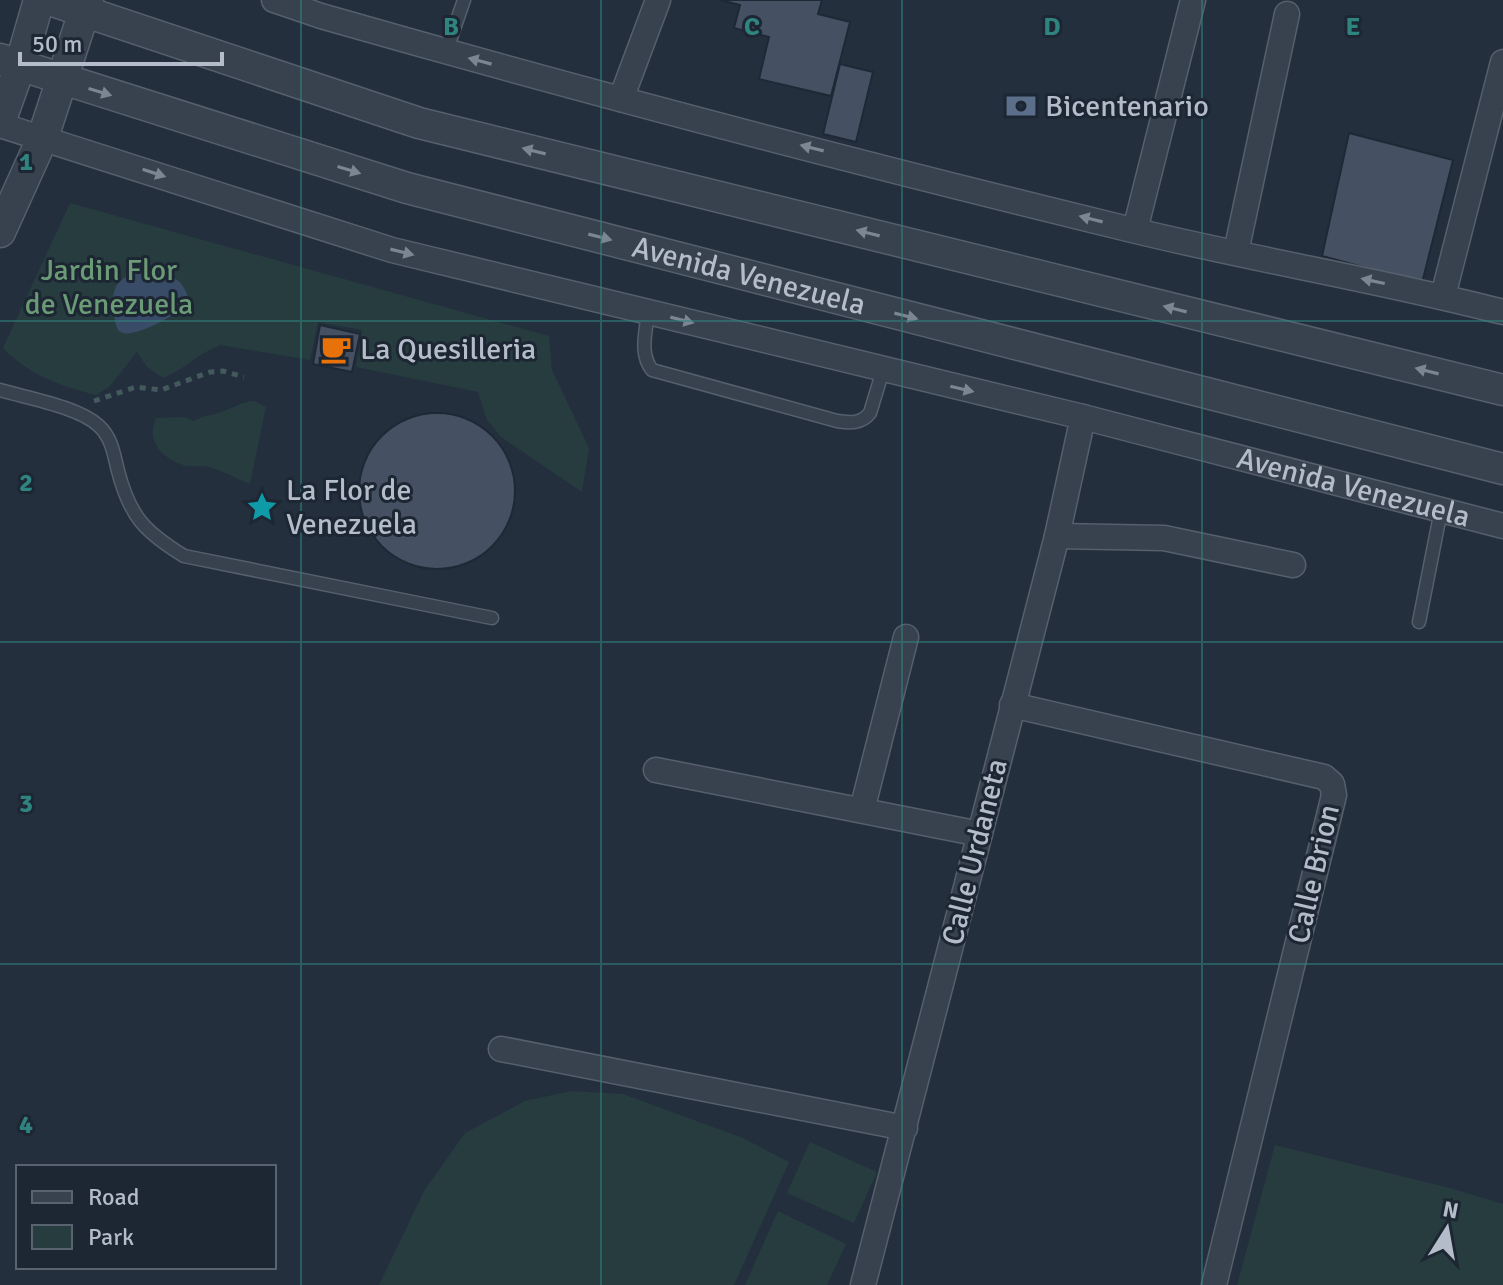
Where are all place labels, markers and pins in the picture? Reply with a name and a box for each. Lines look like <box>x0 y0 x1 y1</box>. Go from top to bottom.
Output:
place label: Bicentenario <box>1045 88 1209 125</box>
bank icon: Bicentenario <box>1004 89 1038 123</box>
place label: La Quesilleria <box>360 331 536 368</box>
cafe icon: La Quesilleria <box>319 332 353 366</box>
place label: La Flor de Venezuela <box>286 472 417 543</box>
place icon: La Flor de Venezuela <box>245 490 279 524</box>

